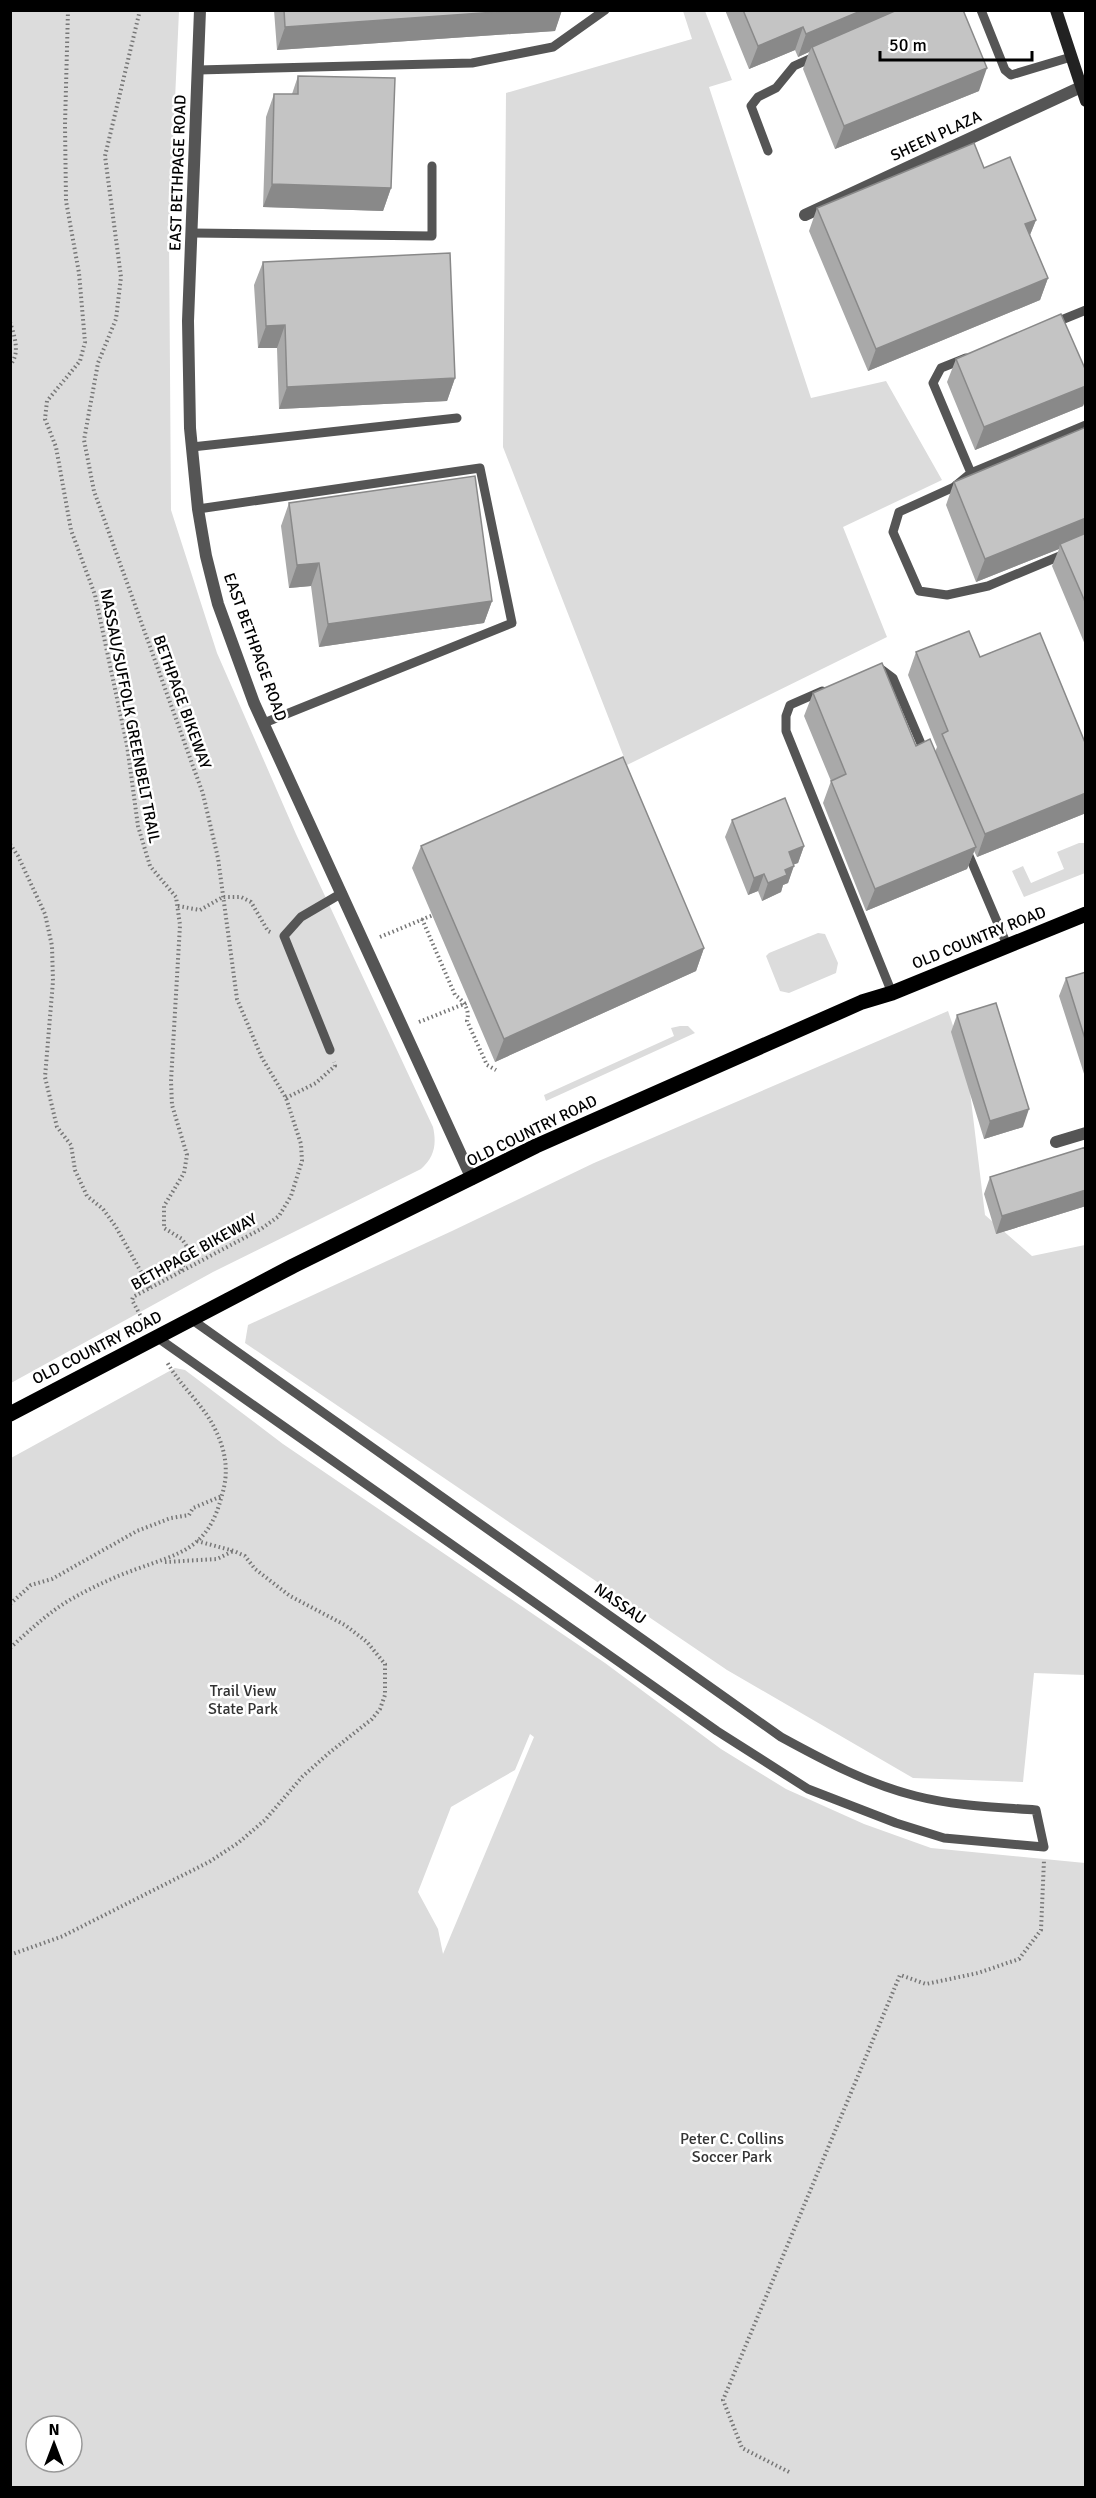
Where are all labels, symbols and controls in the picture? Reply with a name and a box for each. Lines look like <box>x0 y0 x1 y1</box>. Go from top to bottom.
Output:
scale bar <box>880 24 1032 62</box>
text: 50 m <box>889 34 927 56</box>
street label: EAST BETHPAGE ROAD <box>165 94 191 252</box>
street label: SHEEN PLAZA <box>887 106 985 166</box>
street label: EAST BETHPAGE ROAD <box>219 570 291 724</box>
street label: NASSAU/SUFFOLK GREENBELT TRAIL <box>96 587 164 845</box>
street label: BETHPAGE BIKEWAY <box>148 632 216 772</box>
street label: OLD COUNTRY ROAD <box>909 902 1049 974</box>
street label: OLD COUNTRY ROAD <box>463 1091 601 1171</box>
street label: BETHPAGE BIKEWAY <box>127 1209 261 1295</box>
street label: OLD COUNTRY ROAD <box>29 1307 165 1389</box>
street label: NASSAU <box>590 1579 650 1629</box>
park label: Trail View State Park <box>208 1681 278 1719</box>
park label: Peter C. Collins Soccer Park <box>680 2129 784 2167</box>
north arrow <box>24 2414 84 2474</box>
text: N <box>48 2420 60 2440</box>

